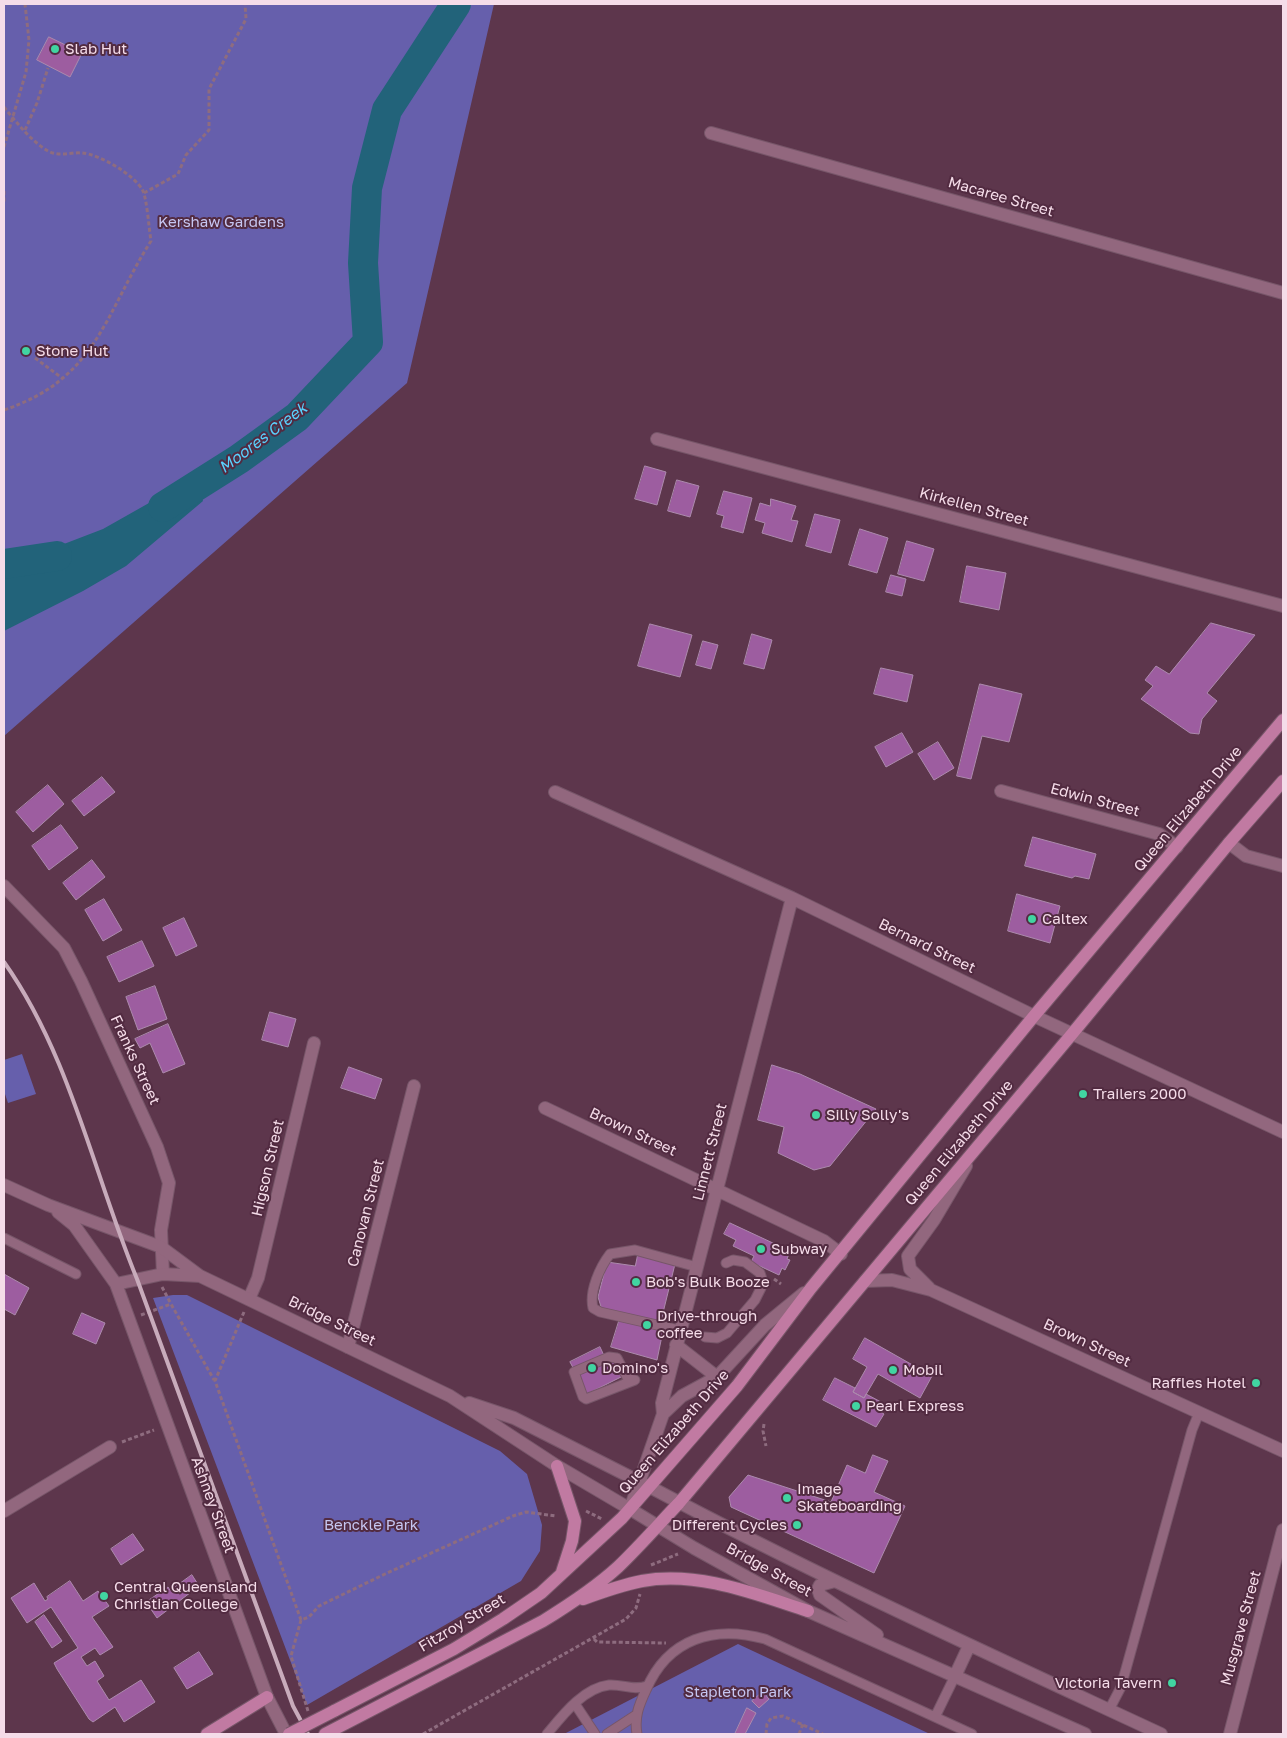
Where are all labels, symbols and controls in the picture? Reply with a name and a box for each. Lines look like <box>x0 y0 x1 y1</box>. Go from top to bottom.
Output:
place label: Slab Hut <box>65 40 127 58</box>
marker: Slab Hut <box>49 43 61 55</box>
street label: Macaree Street <box>946 173 1056 221</box>
park label: Kershaw Gardens <box>158 213 284 231</box>
place label: Stone Hut <box>36 342 108 360</box>
marker: Stone Hut <box>20 345 32 357</box>
water label: Moores Creek <box>215 399 311 477</box>
street label: Kirkellen Street <box>917 484 1031 530</box>
street label: Queen Elizabeth Drive <box>1130 742 1246 876</box>
street label: Edwin Street <box>1048 779 1142 821</box>
place label: Caltex <box>1042 910 1088 928</box>
marker: Caltex <box>1026 913 1038 925</box>
street label: Bernard Street <box>876 915 978 977</box>
street label: Franks Street <box>106 1012 164 1108</box>
street label: Queen Elizabeth Drive <box>901 1076 1017 1210</box>
place label: Trailers 2000 <box>1093 1085 1187 1103</box>
marker: Trailers 2000 <box>1077 1088 1089 1100</box>
street label: Linnett Street <box>689 1101 731 1203</box>
street label: Brown Street <box>587 1104 679 1160</box>
place label: Silly Solly's <box>826 1106 909 1124</box>
marker: Silly Solly's <box>810 1109 822 1121</box>
street label: Higson Street <box>248 1118 288 1218</box>
street label: Canovan Street <box>344 1157 388 1269</box>
place label: Subway <box>771 1240 827 1258</box>
marker: Subway <box>755 1243 767 1255</box>
place label: Bob's Bulk Booze <box>646 1273 770 1291</box>
marker: Bob's Bulk Booze <box>630 1276 642 1288</box>
street label: Bridge Street <box>285 1292 379 1350</box>
place label: Drive-through coffee <box>657 1307 757 1342</box>
street label: Brown Street <box>1041 1315 1133 1371</box>
marker: Drive-through coffee <box>641 1319 653 1331</box>
place label: Domino's <box>602 1359 668 1377</box>
place label: Mobil <box>903 1361 943 1379</box>
marker: Domino's <box>586 1362 598 1374</box>
marker: Mobil <box>887 1364 899 1376</box>
street label: Queen Elizabeth Drive <box>615 1366 733 1498</box>
place label: Raffles Hotel <box>1151 1374 1246 1392</box>
marker: Raffles Hotel <box>1250 1377 1262 1389</box>
place label: Pearl Express <box>866 1397 964 1415</box>
marker: Pearl Express <box>850 1400 862 1412</box>
street label: Ashney Street <box>187 1454 239 1556</box>
place label: Image Skateboarding <box>797 1480 902 1515</box>
marker: Image Skateboarding <box>781 1492 793 1504</box>
park label: Benckle Park <box>324 1516 418 1534</box>
place label: Different Cycles <box>672 1516 787 1534</box>
marker: Different Cycles <box>791 1519 803 1531</box>
street label: Bridge Street <box>723 1539 815 1601</box>
street label: Musgrave Street <box>1217 1569 1265 1687</box>
place label: Central Queensland Christian College <box>114 1578 257 1613</box>
marker: Central Queensland Christian College <box>98 1590 110 1602</box>
street label: Fitzroy Street <box>415 1590 509 1656</box>
place label: Victoria Tavern <box>1055 1674 1162 1692</box>
marker: Victoria Tavern <box>1166 1677 1178 1689</box>
park label: Stapleton Park <box>685 1683 791 1701</box>

